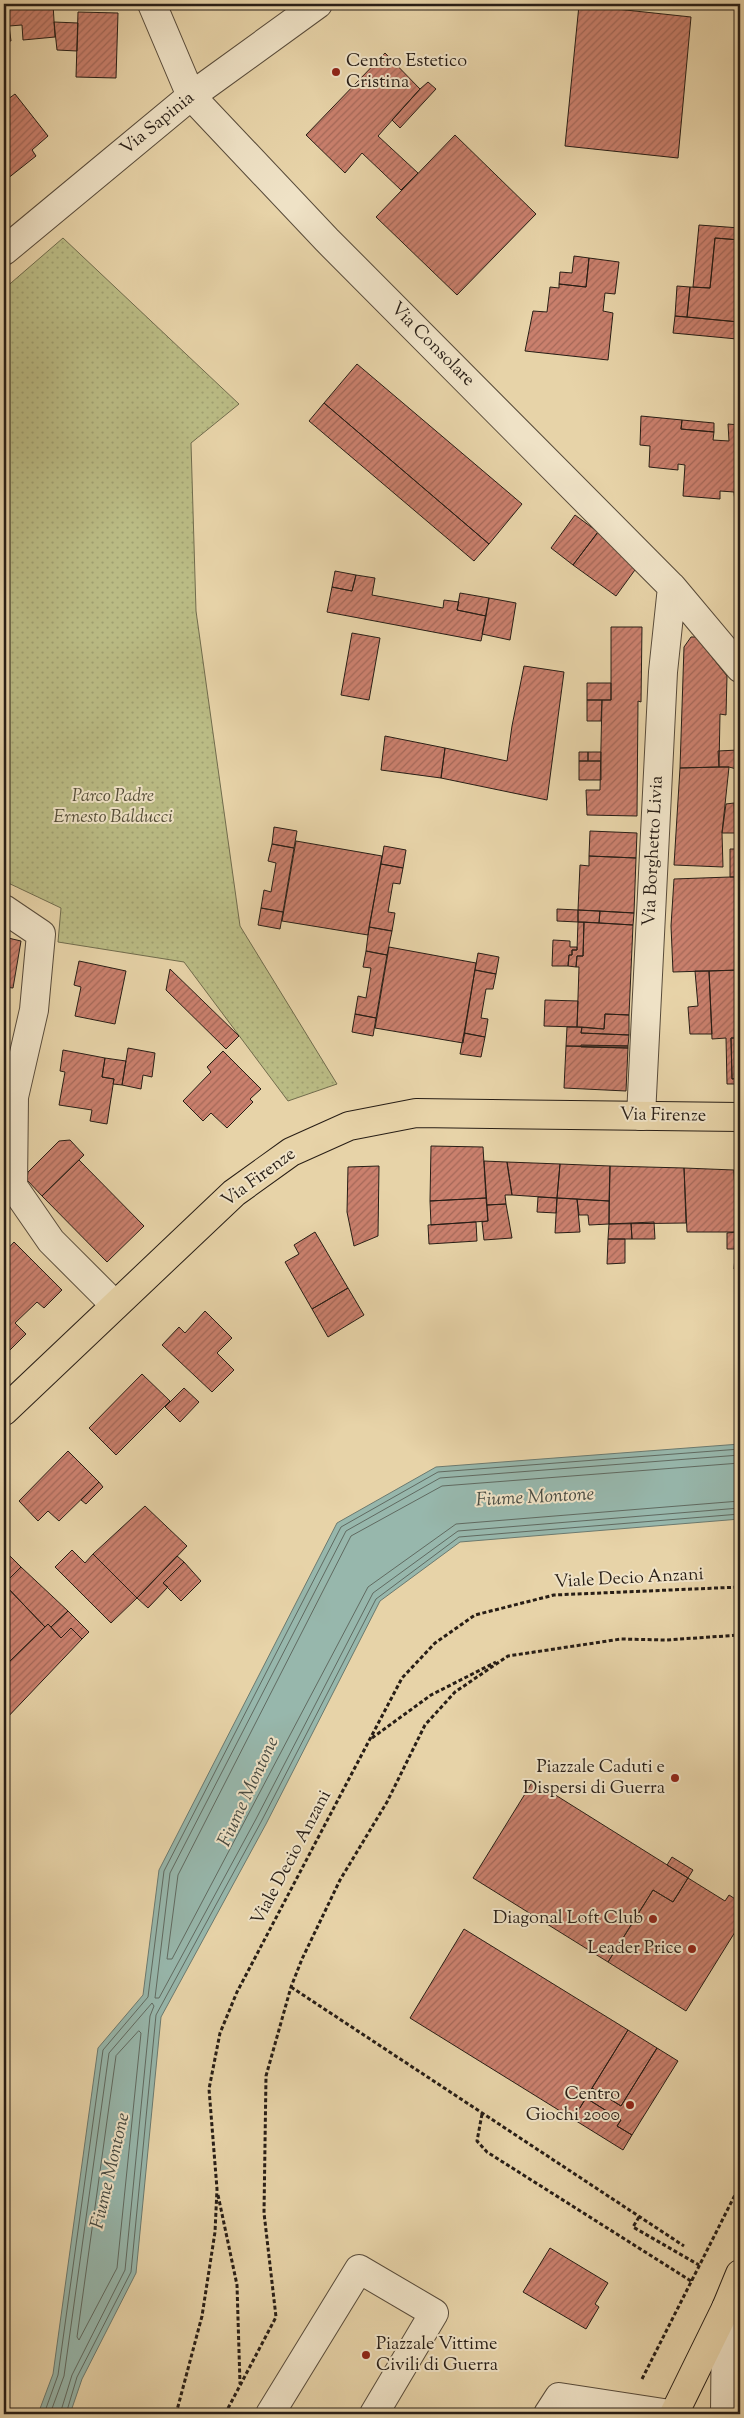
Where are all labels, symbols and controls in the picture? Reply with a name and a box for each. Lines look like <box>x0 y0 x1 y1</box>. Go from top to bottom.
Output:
place label: Centro Estetico Cristina <box>346 49 467 96</box>
marker: Centro Estetico Cristina <box>330 66 342 78</box>
street label: Via Sapinia <box>115 86 201 162</box>
street label: Via Consolare <box>384 297 480 393</box>
street label: Via Borghetto Livia <box>637 775 671 927</box>
park label: Parco Padre Ernesto Balducci <box>53 784 173 831</box>
street label: Via Firenze <box>620 1102 706 1130</box>
street label: Via Firenze <box>216 1142 302 1214</box>
water label: Fiume Montone <box>475 1481 595 1515</box>
street label: Viale Decio Anzani <box>554 1562 704 1596</box>
water label: Fiume Montone <box>212 1732 286 1851</box>
place label: Piazzale Caduti e Dispersi di Guerra <box>523 1755 665 1802</box>
marker: Piazzale Caduti e Dispersi di Guerra <box>669 1772 681 1784</box>
street label: Viale Decio Anzani <box>245 1786 339 1930</box>
place label: Diagonal Loft Club <box>493 1906 643 1932</box>
marker: Diagonal Loft Club <box>647 1913 659 1925</box>
place label: Leader Price <box>588 1936 682 1962</box>
marker: Leader Price <box>686 1943 698 1955</box>
place label: Centro Giochi 2000 <box>526 2082 620 2129</box>
marker: Centro Giochi 2000 <box>624 2099 636 2111</box>
water label: Fiume Montone <box>85 2110 138 2232</box>
place label: Piazzale Vittime Civili di Guerra <box>376 2332 498 2379</box>
marker: Piazzale Vittime Civili di Guerra <box>360 2349 372 2361</box>

